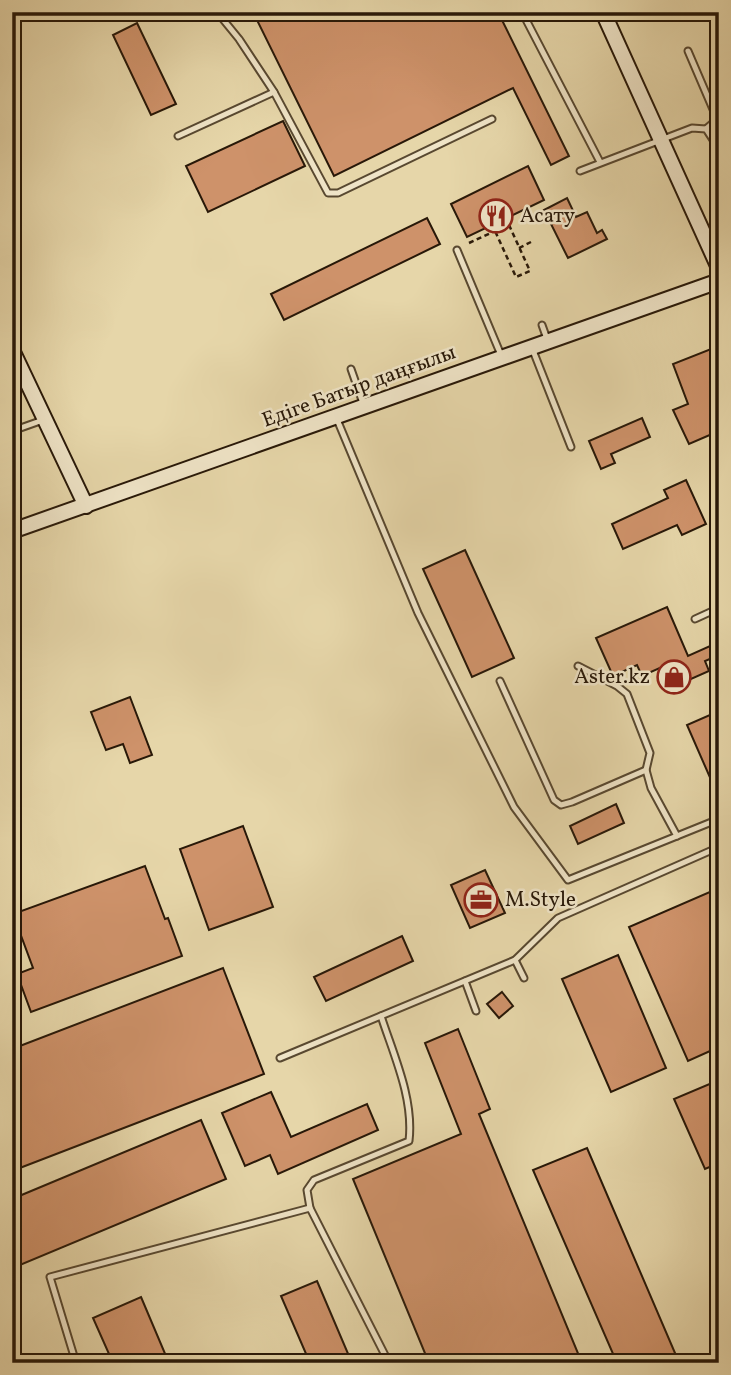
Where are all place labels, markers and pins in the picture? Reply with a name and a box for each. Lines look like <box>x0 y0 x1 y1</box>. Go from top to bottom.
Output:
restaurant icon: Асату <box>477 197 515 235</box>
place label: Асату <box>520 202 576 231</box>
shop icon: Aster.kz <box>655 658 693 696</box>
place label: Aster.kz <box>574 663 650 692</box>
office icon: M.Style <box>462 881 500 919</box>
place label: M.Style <box>505 886 576 915</box>

